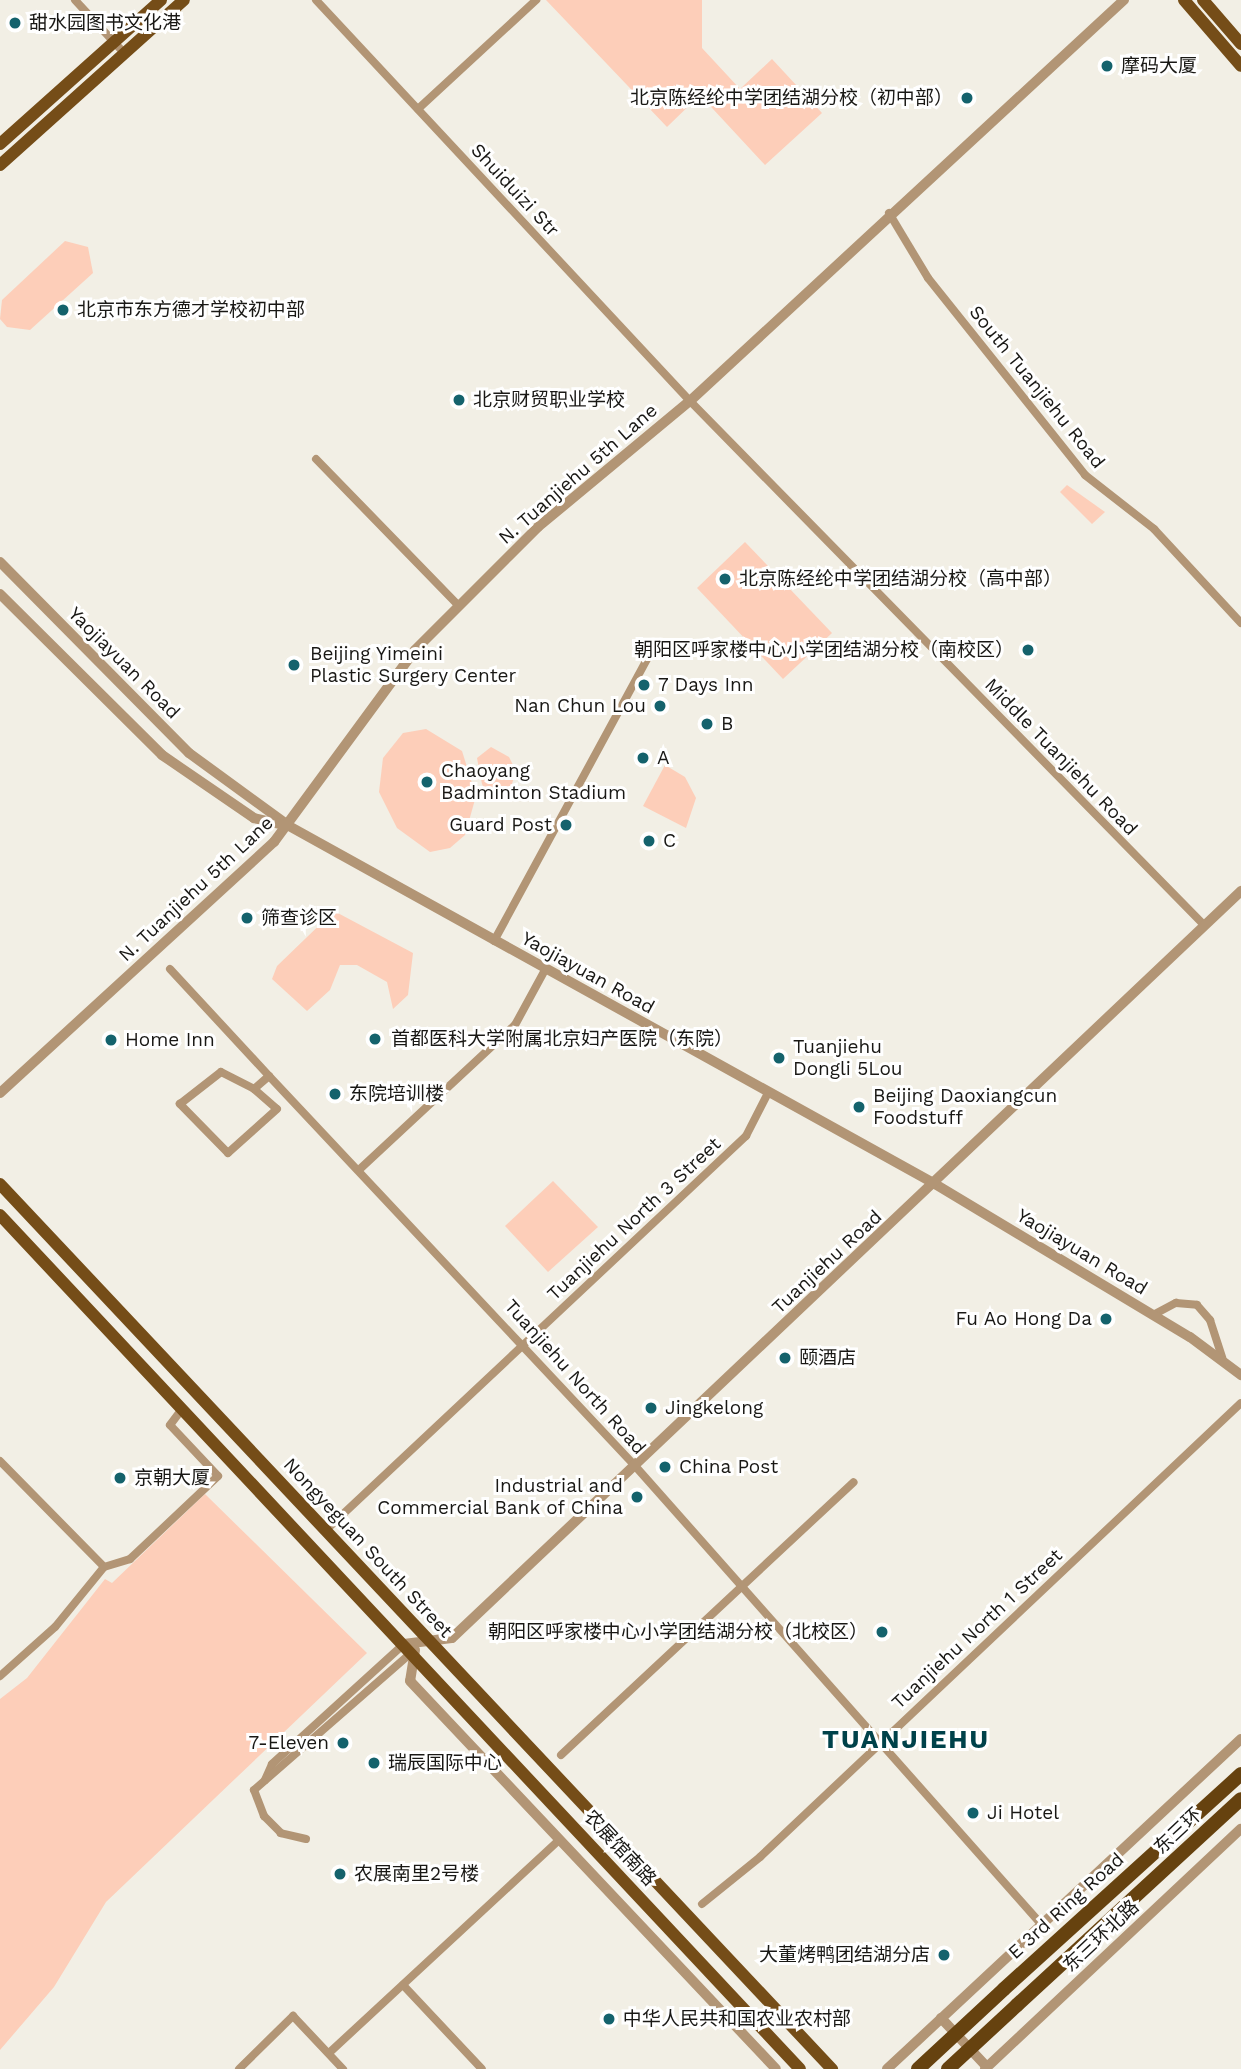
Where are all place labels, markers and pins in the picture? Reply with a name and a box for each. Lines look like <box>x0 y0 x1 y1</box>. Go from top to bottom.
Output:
place label: 甜水园图书文化港 <box>29 12 181 34</box>
marker: 甜水园图书文化港 <box>7 15 23 31</box>
place label: 摩码大厦 <box>1121 55 1197 77</box>
marker: 摩码大厦 <box>1099 58 1115 74</box>
place label: 北京陈经纶中学团结湖分校（初中部） <box>630 87 953 109</box>
marker: 北京陈经纶中学团结湖分校（初中部） <box>959 90 975 106</box>
place label: 北京市东方德才学校初中部 <box>77 299 305 321</box>
marker: 北京市东方德才学校初中部 <box>55 302 71 318</box>
place label: 北京财贸职业学校 <box>473 389 625 411</box>
marker: 北京财贸职业学校 <box>451 392 467 408</box>
place label: 北京陈经纶中学团结湖分校（高中部） <box>739 568 1062 590</box>
marker: 北京陈经纶中学团结湖分校（高中部） <box>717 571 733 587</box>
place label: 朝阳区呼家楼中心小学团结湖分校（南校区） <box>634 639 1014 661</box>
marker: 朝阳区呼家楼中心小学团结湖分校（南校区） <box>1020 642 1036 658</box>
place label: Beijing Yimeini Plastic Surgery Center <box>310 643 517 687</box>
marker: Beijing Yimeini Plastic Surgery Center <box>284 655 304 675</box>
place label: 7 Days Inn <box>658 674 754 696</box>
marker: 7 Days Inn <box>636 677 652 693</box>
place label: Nan Chun Lou <box>514 695 646 717</box>
marker: Nan Chun Lou <box>652 698 668 714</box>
place label: B <box>721 713 733 735</box>
marker: B <box>699 716 715 732</box>
place label: A <box>657 747 670 769</box>
marker: A <box>635 750 651 766</box>
place label: Chaoyang Badminton Stadium <box>441 760 626 804</box>
marker: Chaoyang Badminton Stadium <box>419 774 435 790</box>
place label: Guard Post <box>449 814 552 836</box>
marker: Guard Post <box>558 817 574 833</box>
place label: C <box>663 830 676 852</box>
marker: C <box>641 833 657 849</box>
place label: 筛查诊区 <box>261 907 337 929</box>
marker: 筛查诊区 <box>239 910 255 926</box>
place label: 首都医科大学附属北京妇产医院（东院） <box>391 1028 733 1050</box>
place label: Home Inn <box>125 1029 215 1051</box>
marker: 首都医科大学附属北京妇产医院（东院） <box>365 1029 385 1049</box>
marker: Home Inn <box>103 1032 119 1048</box>
place label: Tuanjiehu Dongli 5Lou <box>793 1036 903 1080</box>
marker: Tuanjiehu Dongli 5Lou <box>771 1050 787 1066</box>
place label: 东院培训楼 <box>349 1083 444 1105</box>
place label: Beijing Daoxiangcun Foodstuff <box>873 1085 1057 1129</box>
marker: 东院培训楼 <box>327 1086 343 1102</box>
marker: Beijing Daoxiangcun Foodstuff <box>851 1099 867 1115</box>
place label: Fu Ao Hong Da <box>955 1308 1092 1330</box>
marker: Fu Ao Hong Da <box>1098 1311 1114 1327</box>
place label: 颐酒店 <box>799 1347 856 1369</box>
marker: 颐酒店 <box>777 1350 793 1366</box>
place label: Jingkelong <box>665 1397 763 1419</box>
marker: Jingkelong <box>643 1400 659 1416</box>
place label: China Post <box>679 1456 779 1478</box>
marker: China Post <box>657 1459 673 1475</box>
place label: 京朝大厦 <box>134 1467 210 1489</box>
marker: 京朝大厦 <box>112 1470 128 1486</box>
place label: Industrial and Commercial Bank of China <box>375 1475 623 1519</box>
marker: Industrial and Commercial Bank of China <box>629 1489 645 1505</box>
place label: 朝阳区呼家楼中心小学团结湖分校（北校区） <box>488 1621 868 1643</box>
marker: 朝阳区呼家楼中心小学团结湖分校（北校区） <box>874 1624 890 1640</box>
place label: 7-Eleven <box>248 1732 329 1754</box>
marker: 7-Eleven <box>335 1735 351 1751</box>
place label: 瑞辰国际中心 <box>388 1752 502 1774</box>
marker: 瑞辰国际中心 <box>366 1755 382 1771</box>
place label: Ji Hotel <box>987 1802 1059 1824</box>
marker: Ji Hotel <box>965 1805 981 1821</box>
place label: 农展南里2号楼 <box>354 1863 479 1885</box>
marker: 农展南里2号楼 <box>332 1866 348 1882</box>
place label: 大董烤鸭团结湖分店 <box>759 1944 930 1966</box>
marker: 大董烤鸭团结湖分店 <box>936 1947 952 1963</box>
place label: 中华人民共和国农业农村部 <box>623 2008 851 2030</box>
marker: 中华人民共和国农业农村部 <box>601 2011 617 2027</box>

